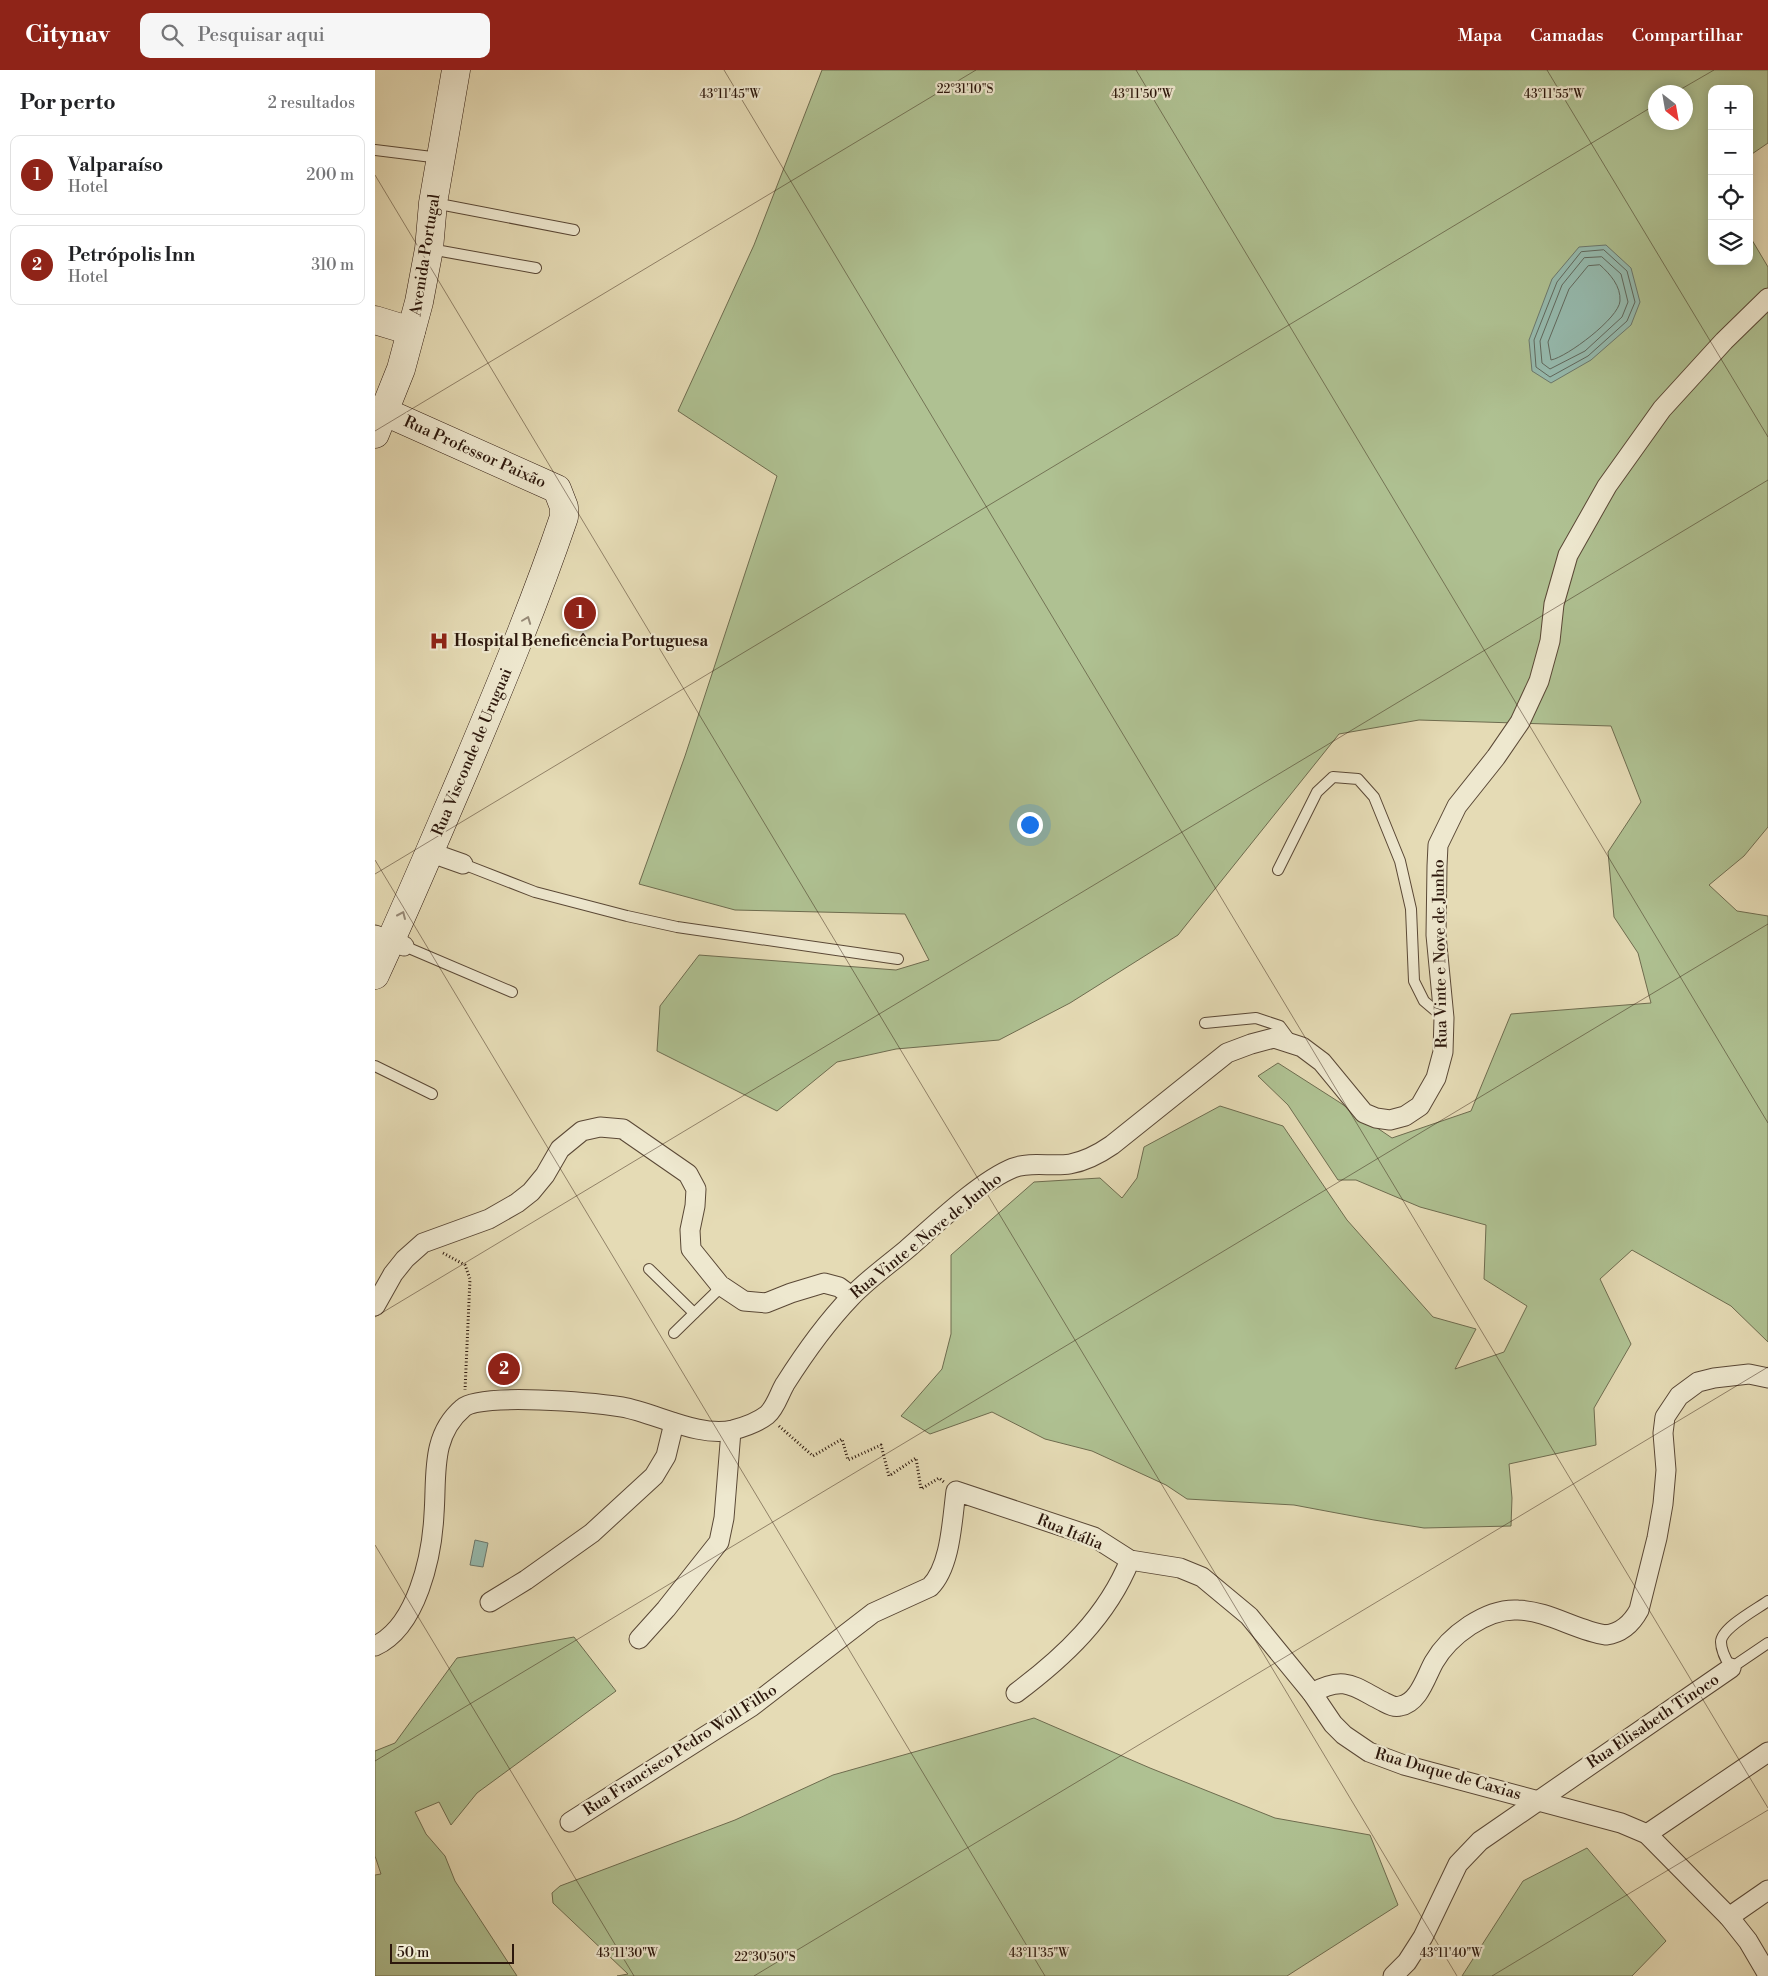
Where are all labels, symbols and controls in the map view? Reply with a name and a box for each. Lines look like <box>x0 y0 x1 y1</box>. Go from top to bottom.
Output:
search box <box>140 13 490 58</box>
text: Citynav <box>25 20 110 50</box>
icon: search <box>158 21 186 49</box>
text: Pesquisar aqui <box>198 23 325 47</box>
text: Mapa <box>1458 24 1502 47</box>
text: Camadas <box>1530 24 1604 47</box>
text: Compartilhar <box>1632 24 1743 47</box>
text: 22°31'10"S <box>937 82 993 97</box>
north arrow <box>1648 85 1693 130</box>
map controls <box>1708 85 1753 265</box>
button: + <box>1708 85 1753 130</box>
text: 43°11'45"W <box>700 87 762 102</box>
text: 43°11'50"W <box>1111 87 1174 102</box>
text: 43°11'55"W <box>1524 87 1585 102</box>
text: Por perto <box>20 90 116 116</box>
text: 2 resultados <box>268 93 355 113</box>
button: − <box>1708 130 1753 175</box>
text: Valparaíso <box>68 153 163 177</box>
text: 1 <box>33 165 41 185</box>
text: 200 m <box>306 165 354 185</box>
button: locate <box>1708 175 1753 220</box>
text: Hotel <box>68 177 108 197</box>
street label: Avenida Portugal <box>405 192 445 319</box>
button: layers <box>1708 220 1753 265</box>
text: Petrópolis Inn <box>68 243 195 267</box>
text: 2 <box>32 255 42 275</box>
text: 310 m <box>311 255 354 275</box>
text: Hotel <box>68 267 108 287</box>
street label: Rua Professor Paixão <box>401 412 549 492</box>
pin: 1 <box>564 594 596 632</box>
one-way arrow <box>520 616 531 625</box>
hospital icon: Hospital Beneficência Portuguesa <box>428 630 450 652</box>
place label: Hospital Beneficência Portuguesa <box>454 631 708 651</box>
street label: Rua Visconde de Uruguai <box>427 665 517 839</box>
your location <box>1017 812 1043 838</box>
street label: Rua Vinte e Nove de Junho <box>1428 859 1452 1049</box>
one-way arrow <box>396 911 407 920</box>
street label: Rua Vinte e Nove de Junho <box>846 1169 1006 1303</box>
pin: 2 <box>488 1350 520 1388</box>
street label: Rua Itália <box>1034 1510 1107 1555</box>
street label: Rua Elisabeth Tinoco <box>1583 1669 1723 1773</box>
street label: Rua Francisco Pedro Woll Filho <box>579 1680 781 1820</box>
street label: Rua Duque de Caxias <box>1372 1744 1524 1804</box>
scale bar <box>390 1941 514 1964</box>
text: 50 m <box>397 1944 429 1962</box>
text: 43°11'30"W <box>596 1946 659 1961</box>
text: 43°11'35"W <box>1009 1946 1070 1961</box>
text: 43°11'40"W <box>1420 1946 1483 1961</box>
text: 22°30'50"S <box>734 1950 796 1965</box>

